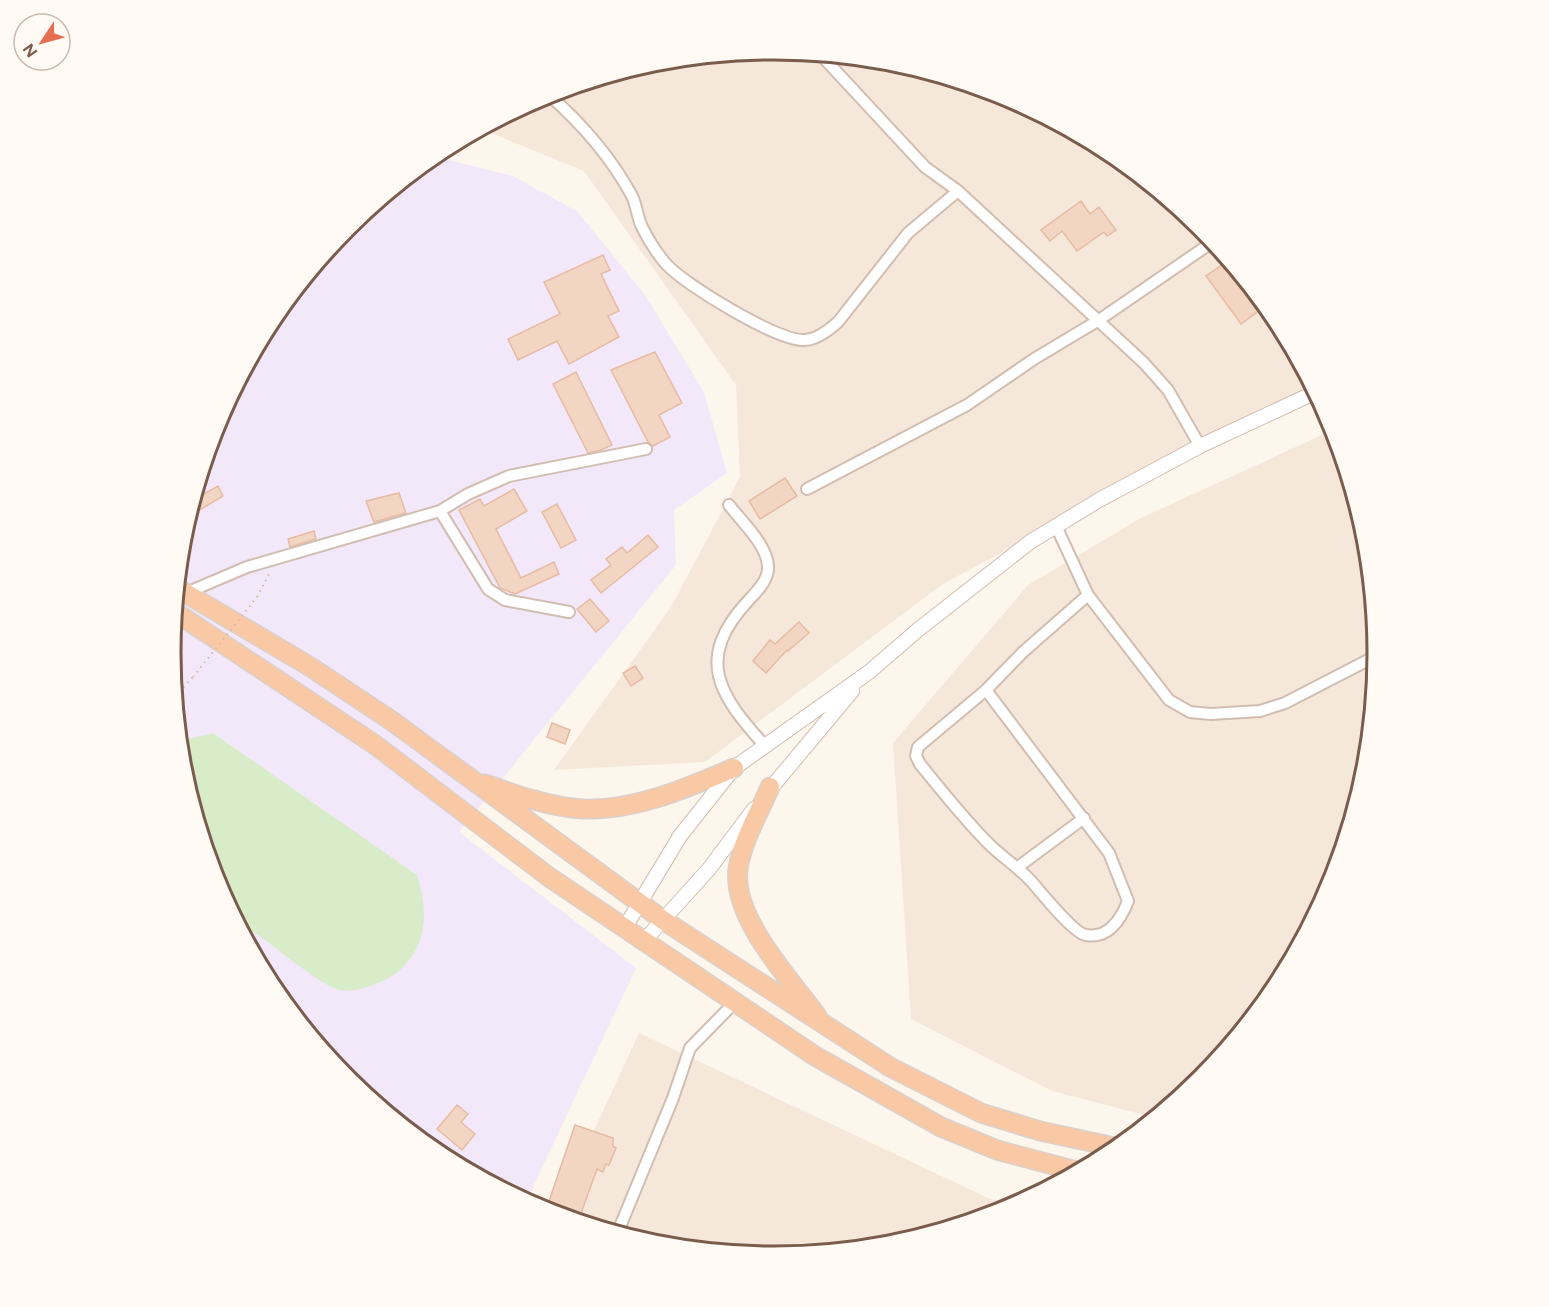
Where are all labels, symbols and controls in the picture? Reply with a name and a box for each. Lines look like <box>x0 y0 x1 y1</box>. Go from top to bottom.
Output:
north arrow <box>12 12 72 72</box>
text: N <box>19 40 42 61</box>

